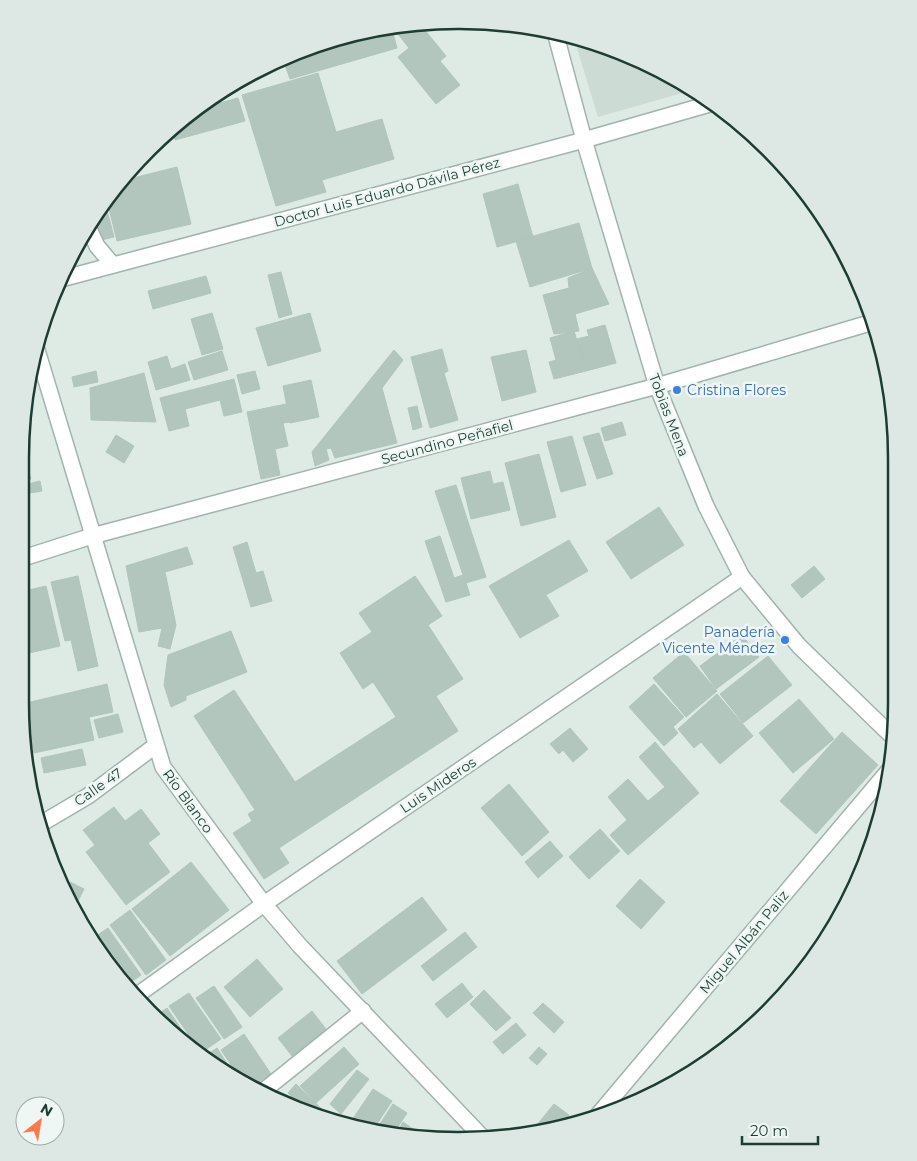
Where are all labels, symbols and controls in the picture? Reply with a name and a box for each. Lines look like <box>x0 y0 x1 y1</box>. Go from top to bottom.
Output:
street label: Doctor Luis Eduardo Dávila Pérez <box>272 153 502 231</box>
street label: Tobias Mena <box>645 371 693 459</box>
place label: Cristina Flores <box>687 381 786 399</box>
marker: Cristina Flores <box>671 384 683 396</box>
street label: Secundino Peñafiel <box>379 416 515 468</box>
place label: Panadería Vicente Méndez <box>662 623 775 657</box>
marker: Panadería Vicente Méndez <box>779 634 791 646</box>
street label: Luis Mideros <box>397 753 480 817</box>
street label: Calle 47 <box>70 764 126 810</box>
street label: Río Blanco <box>159 765 217 837</box>
street label: Miguel Albán Paliz <box>696 887 792 997</box>
north arrow <box>15 1096 65 1146</box>
text: N <box>37 1099 56 1120</box>
scale bar <box>742 1114 818 1146</box>
text: 20 m <box>750 1121 788 1140</box>

